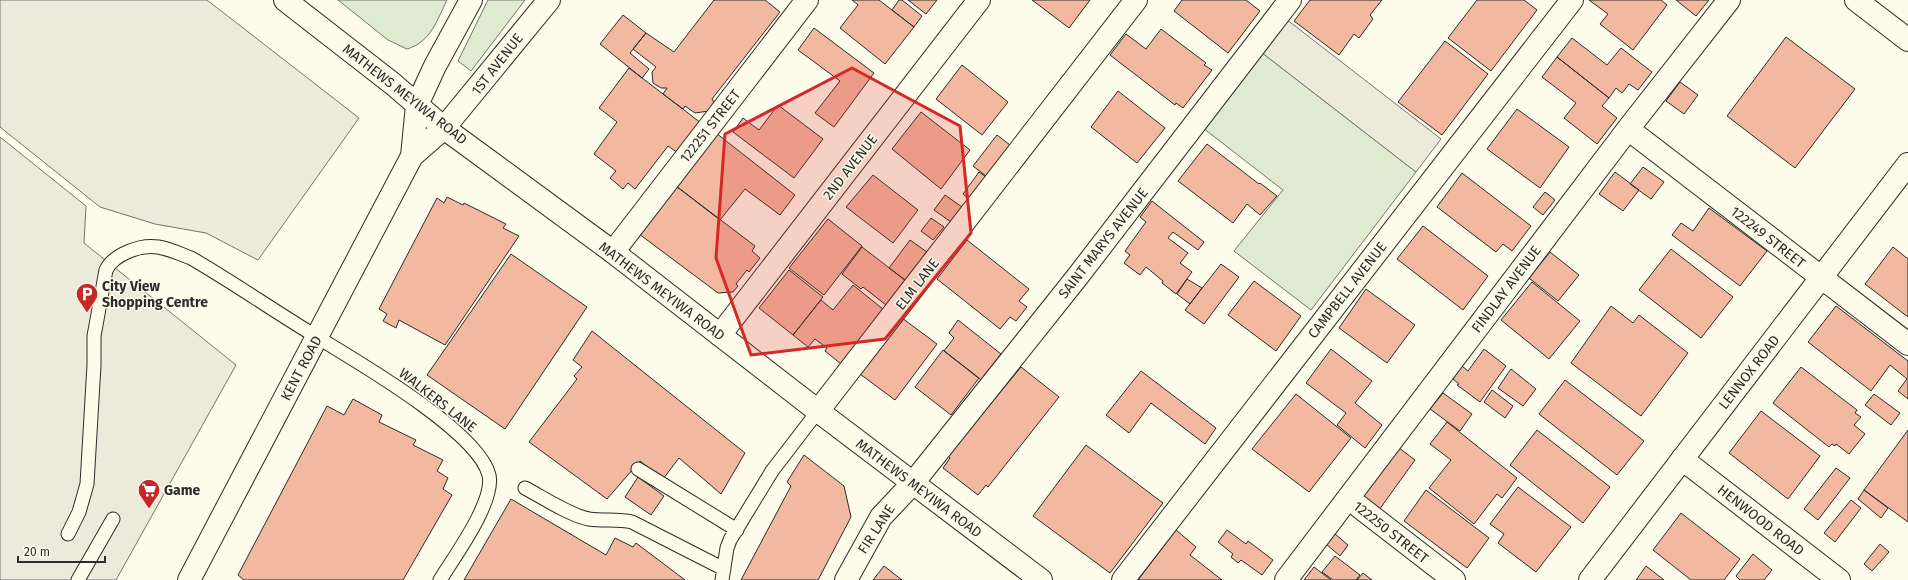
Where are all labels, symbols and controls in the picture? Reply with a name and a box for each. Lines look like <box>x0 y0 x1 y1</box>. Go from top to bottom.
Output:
street label: 1ST AVENUE <box>468 30 527 99</box>
street label: MATHEWS MEYIWA ROAD <box>339 40 470 148</box>
street label: 122251 STREET <box>677 86 745 166</box>
street label: 2ND AVENUE <box>819 131 881 204</box>
street label: SAINT MARYS AVENUE <box>1055 185 1152 302</box>
street label: 122249 STREET <box>1727 203 1809 272</box>
street label: MATHEWS MEYIWA ROAD <box>595 238 728 344</box>
street label: CAMPBELL AVENUE <box>1304 239 1390 342</box>
street label: FINDLAY AVENUE <box>1468 242 1545 336</box>
street label: ELM LANE <box>892 255 943 314</box>
place label: City View Shopping Centre <box>102 278 208 311</box>
parking icon: City View Shopping Centre <box>74 281 100 314</box>
street label: LENNOX ROAD <box>1715 332 1784 413</box>
street label: KENT ROAD <box>277 333 326 404</box>
street label: WALKERS LANE <box>395 365 480 436</box>
street label: MATHEWS MEYIWA ROAD <box>852 435 985 541</box>
supermarket icon: Game <box>136 477 162 510</box>
street label: HENWOOD ROAD <box>1714 481 1807 559</box>
place label: Game <box>164 482 201 499</box>
street label: 122250 STREET <box>1350 498 1432 567</box>
street label: FIR LANE <box>854 501 899 557</box>
scale bar <box>18 538 105 564</box>
text: 20 m <box>24 545 50 559</box>

